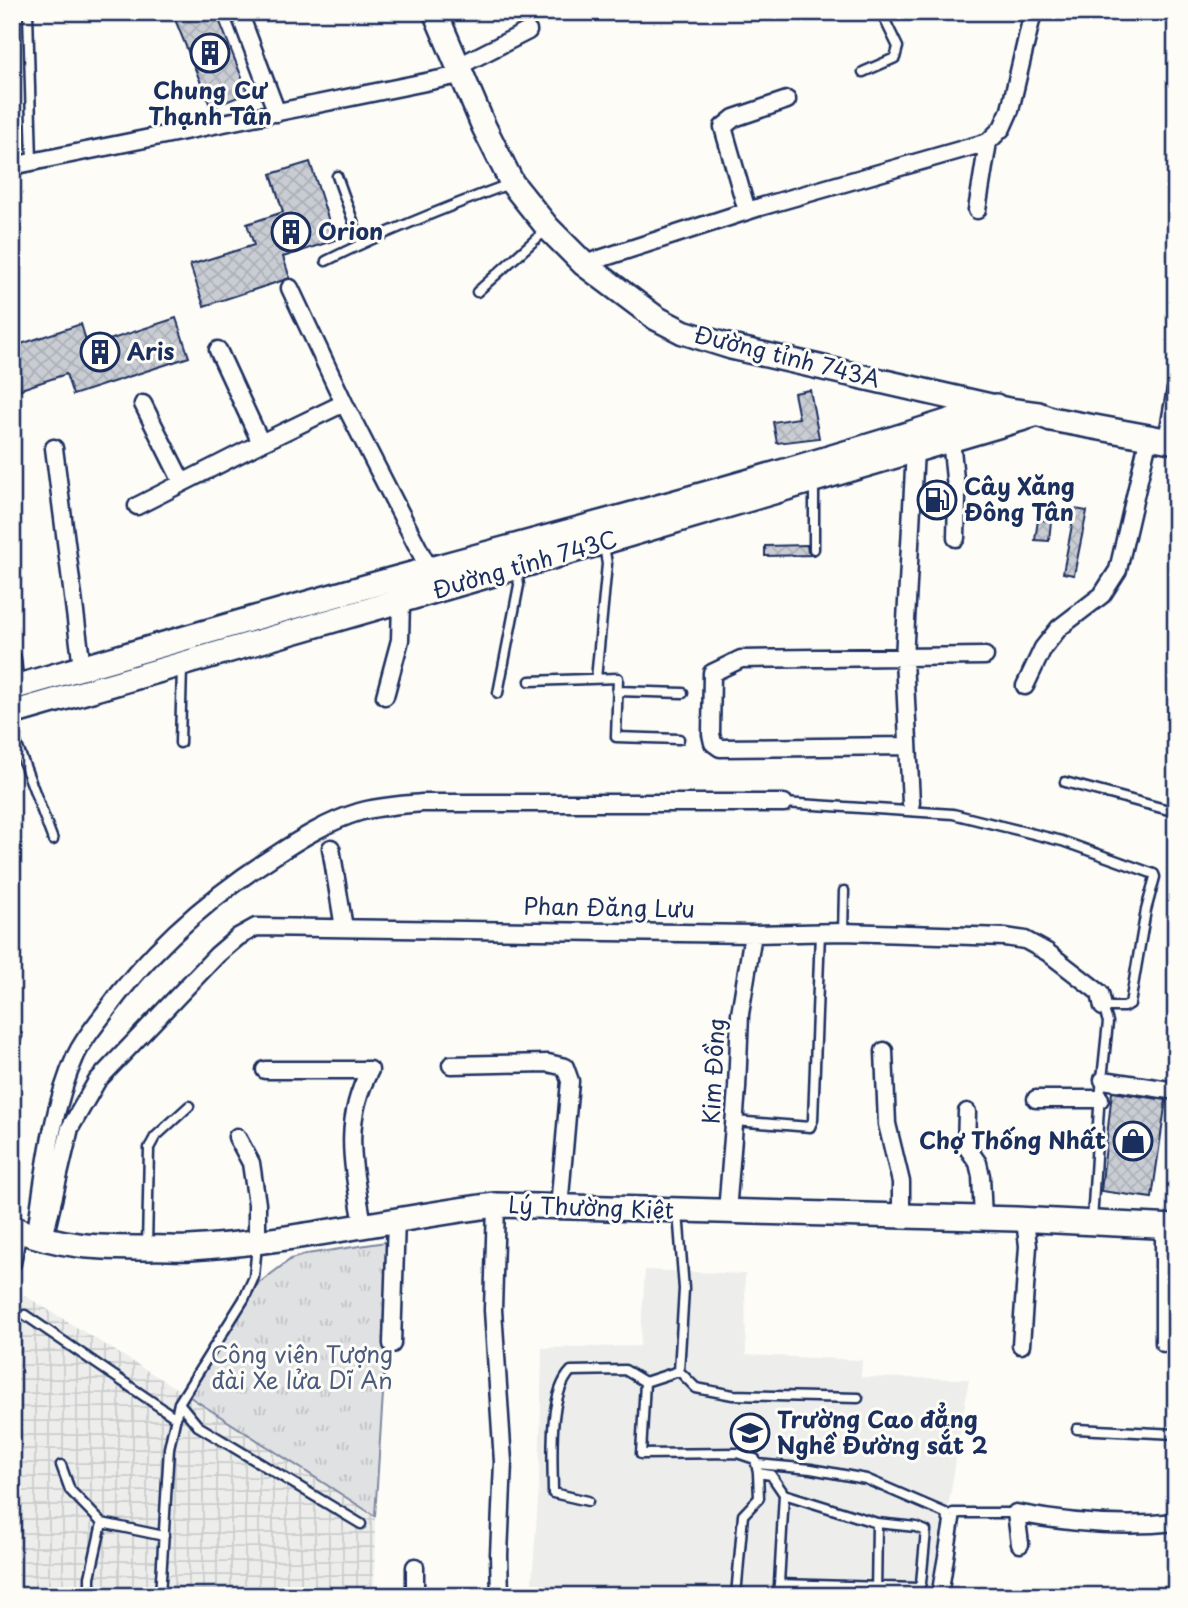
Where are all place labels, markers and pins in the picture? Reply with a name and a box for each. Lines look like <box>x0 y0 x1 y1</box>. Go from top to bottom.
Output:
building icon: Chung Cư Thạnh Tân <box>189 32 231 74</box>
place label: Chung Cư Thạnh Tân <box>148 72 272 133</box>
building icon: Orion <box>270 211 312 253</box>
place label: Orion <box>318 213 383 248</box>
building icon: Aris <box>79 331 121 373</box>
place label: Aris <box>127 333 174 368</box>
place label: Cây Xăng Đông Tân <box>964 468 1075 529</box>
fuel station icon: Cây Xăng Đông Tân <box>916 479 958 521</box>
shop icon: Chợ Thống Nhất <box>1112 1120 1154 1162</box>
place label: Chợ Thống Nhất <box>919 1122 1106 1157</box>
place label: Trường Cao đẳng Nghề Đường sắt 2 <box>777 1401 988 1462</box>
school or university icon: Trường Cao đẳng Nghề Đường sắt 2 <box>729 1412 771 1454</box>

